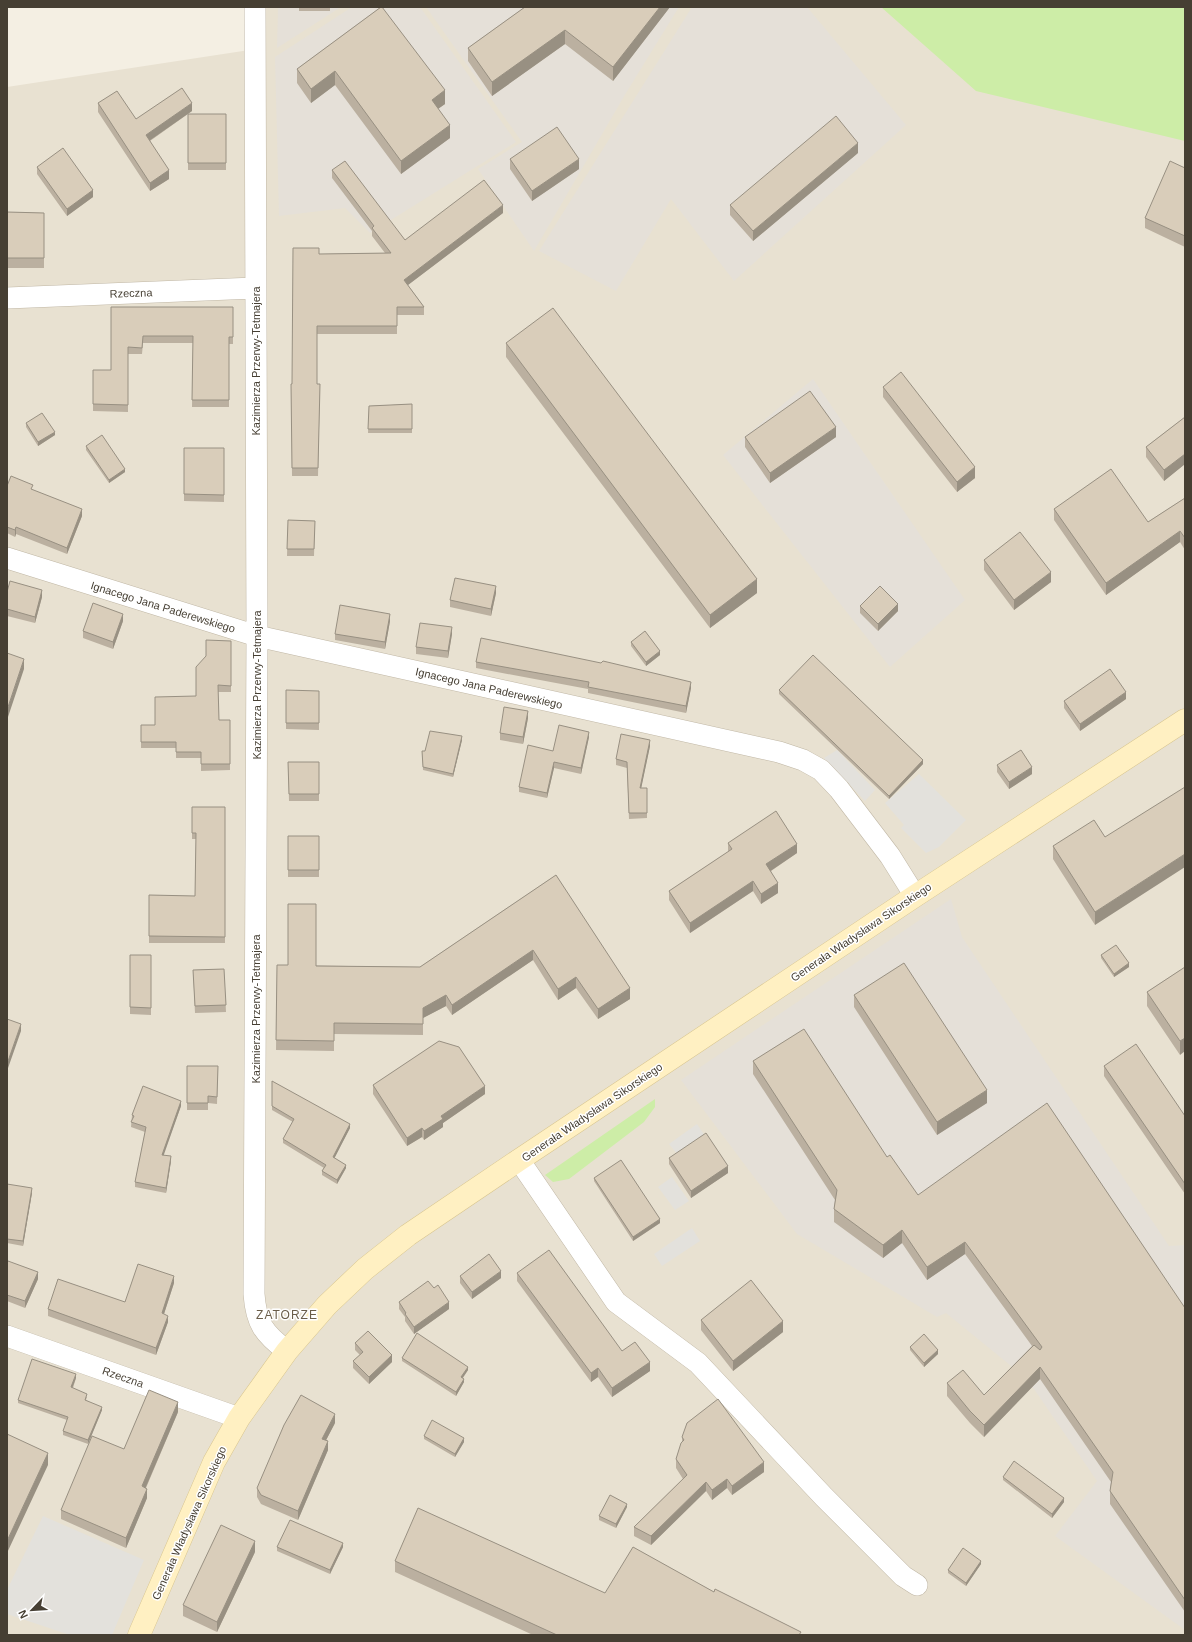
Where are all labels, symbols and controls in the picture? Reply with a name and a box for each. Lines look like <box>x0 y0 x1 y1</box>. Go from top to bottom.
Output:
street label: Rzeczna <box>109 286 153 300</box>
street label: Kazimierza Przerwy-Tetmajera <box>250 286 262 436</box>
street label: Ignacego Jana Paderewskiego <box>89 579 237 635</box>
street label: Kazimierza Przerwy-Tetmajera <box>251 610 263 760</box>
street label: Ignacego Jana Paderewskiego <box>414 665 564 711</box>
street label: Generała Władysława Sikorskiego <box>788 880 934 984</box>
street label: Kazimierza Przerwy-Tetmajera <box>250 934 262 1084</box>
street label: Generała Władysława Sikorskiego <box>519 1060 665 1164</box>
district label: ZATORZE <box>256 1308 318 1322</box>
street label: Rzeczna <box>101 1364 146 1390</box>
street label: Generała Władysława Sikorskiego <box>150 1444 228 1602</box>
north arrow <box>12 1590 52 1630</box>
text: N <box>16 1608 30 1620</box>

